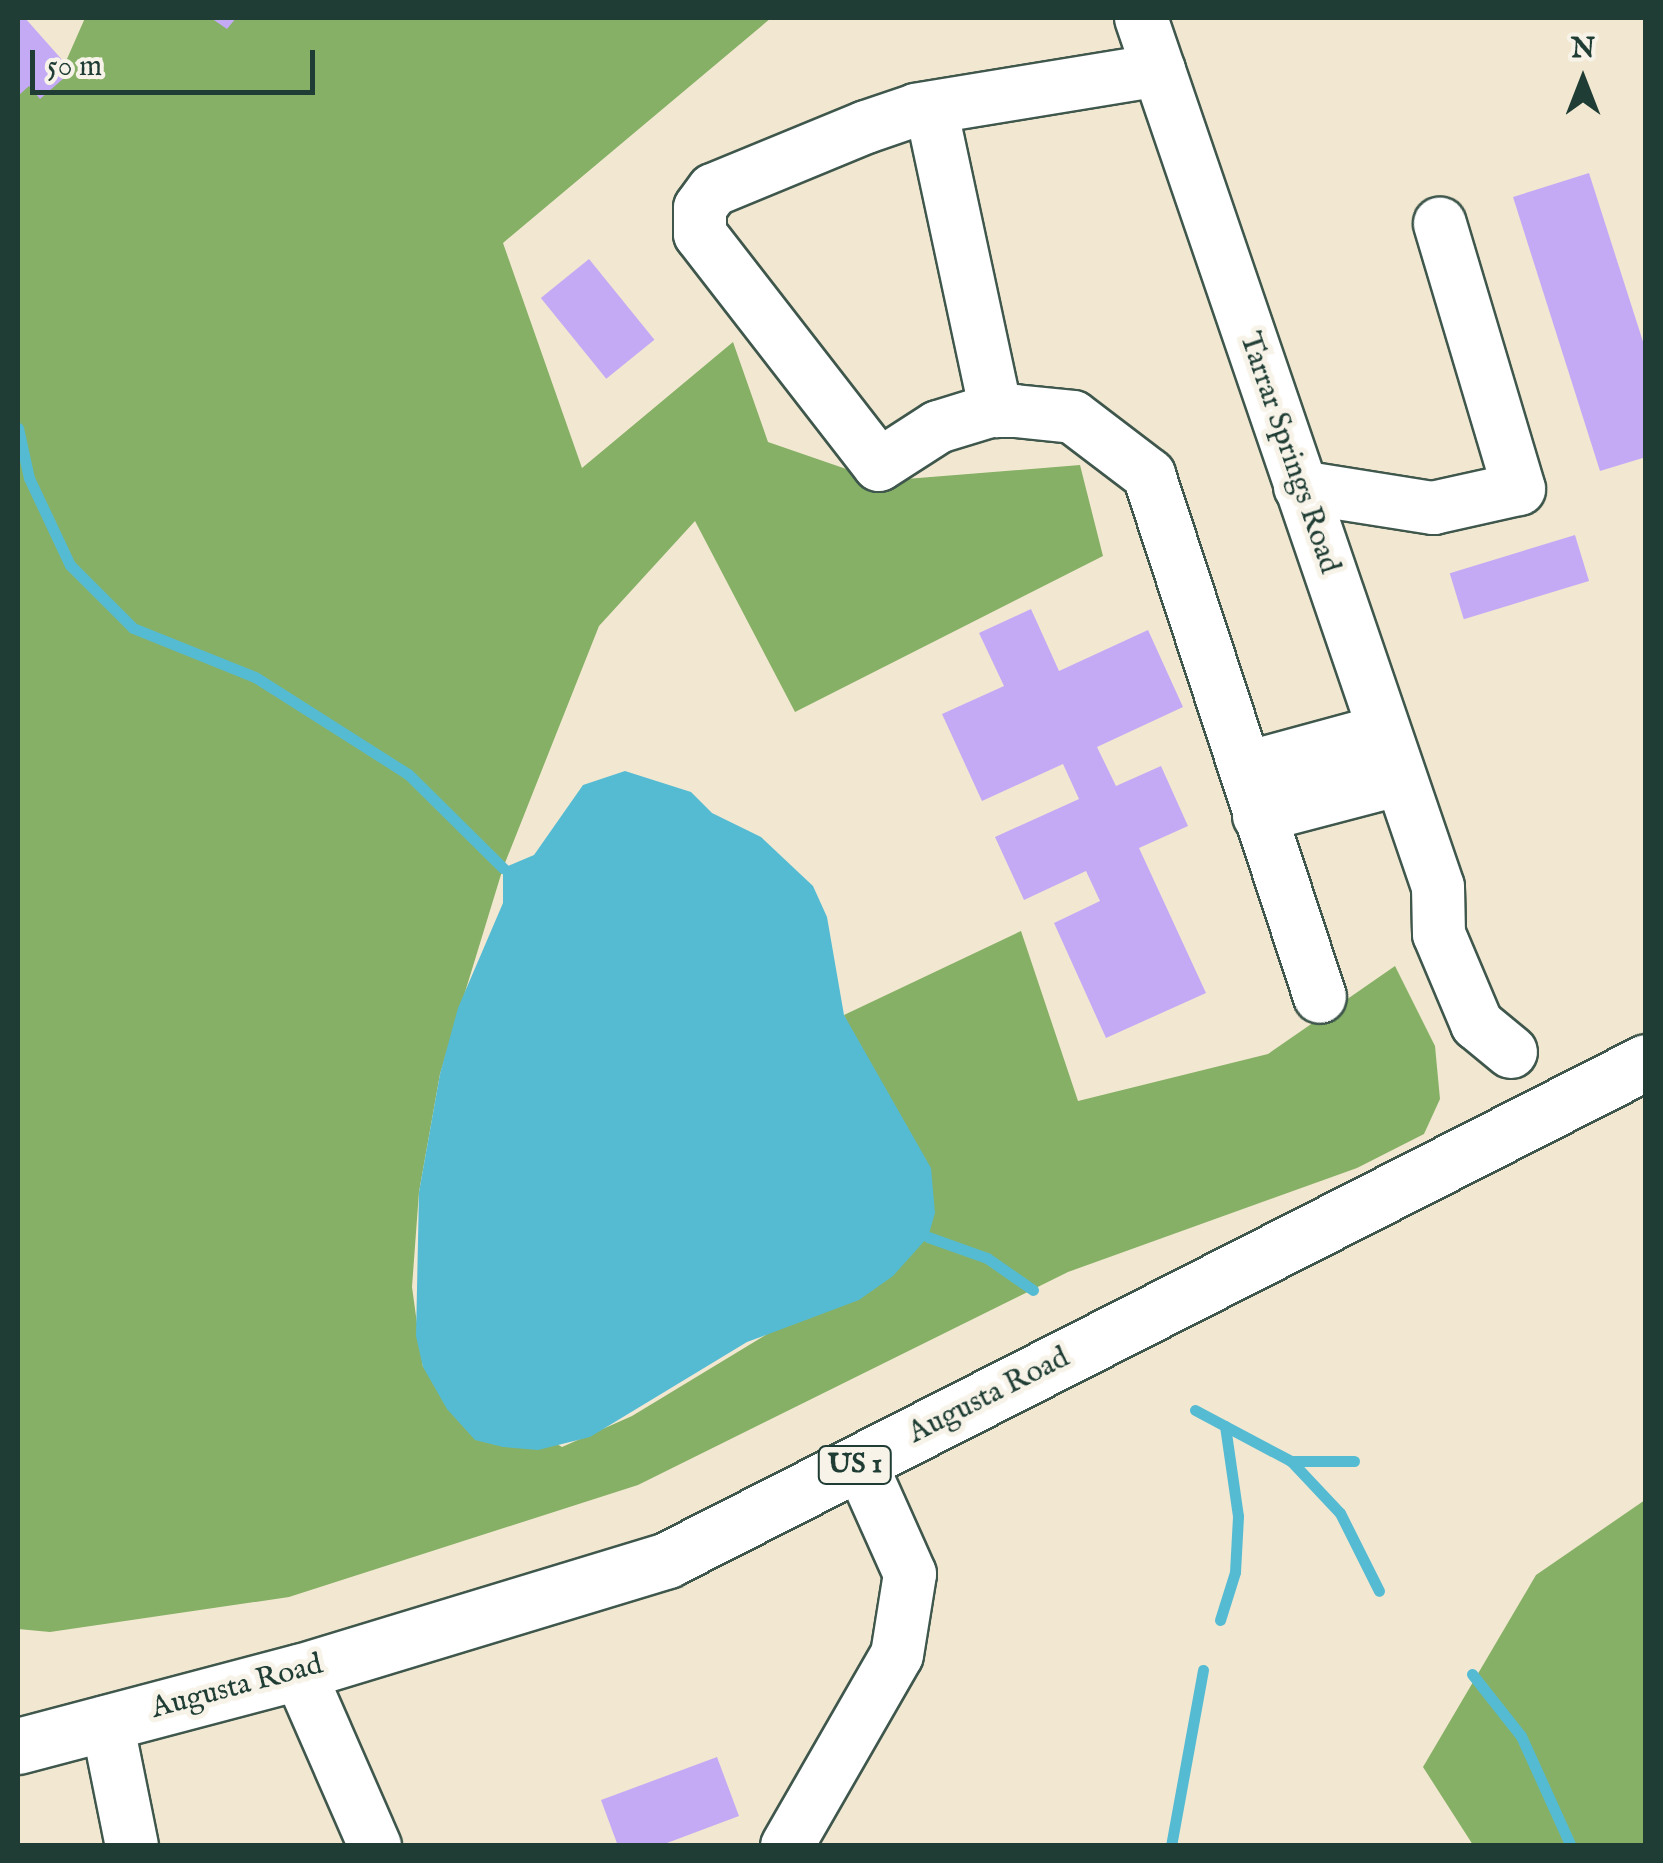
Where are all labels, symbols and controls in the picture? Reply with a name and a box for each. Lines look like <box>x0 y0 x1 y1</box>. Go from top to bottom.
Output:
scale bar <box>35 30 320 92</box>
north arrow <box>1533 30 1633 130</box>
text: N <box>1571 32 1595 67</box>
text: 50 m <box>47 48 102 86</box>
street label: Tarrar Springs Road <box>1231 328 1347 578</box>
street label: Augusta Road <box>902 1340 1076 1452</box>
road number: US 1 <box>818 1442 892 1488</box>
street label: Augusta Road <box>147 1647 327 1727</box>

